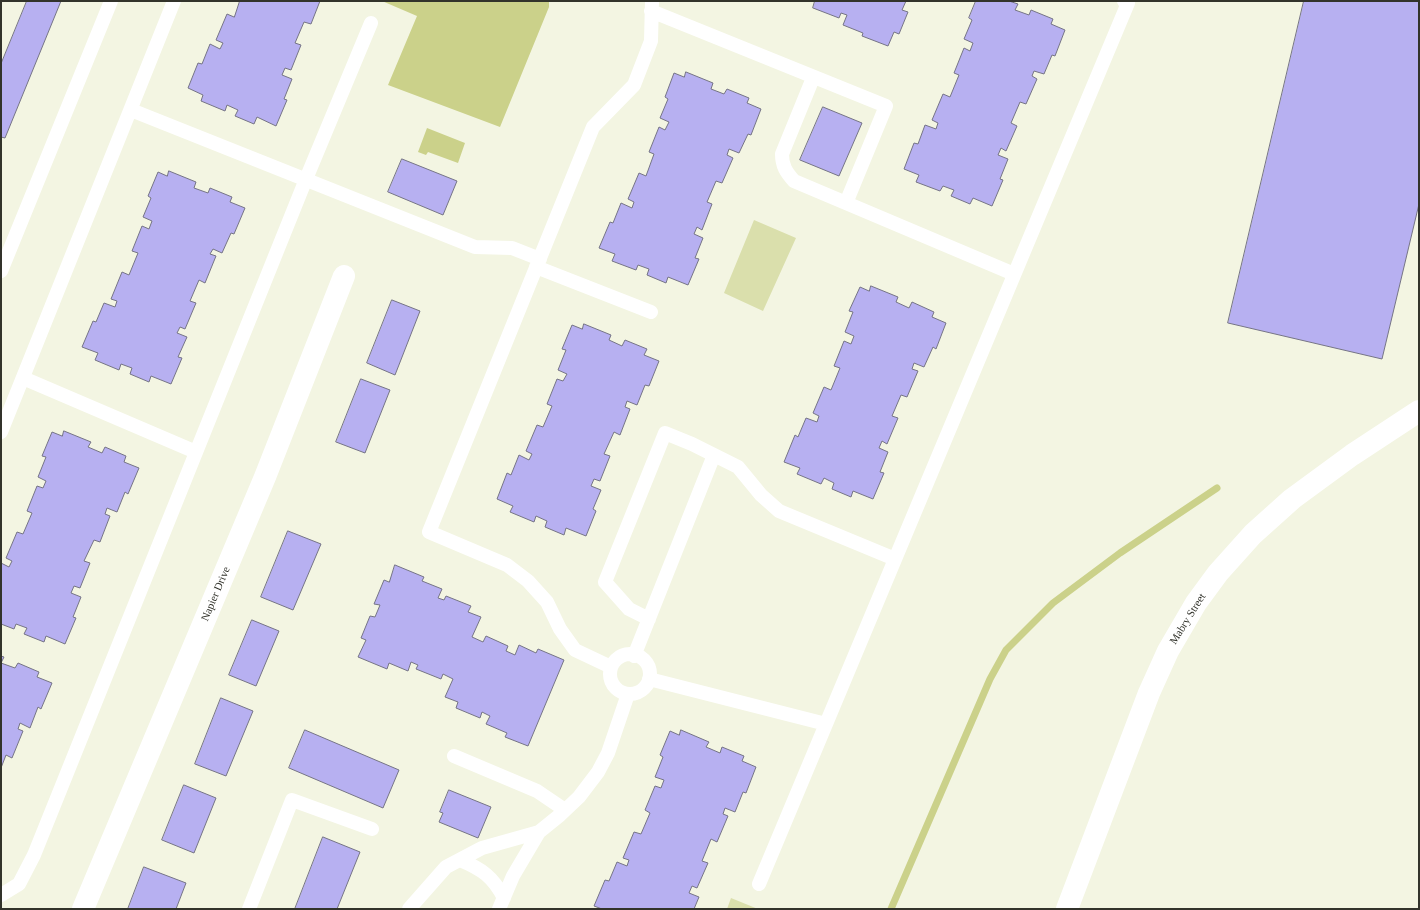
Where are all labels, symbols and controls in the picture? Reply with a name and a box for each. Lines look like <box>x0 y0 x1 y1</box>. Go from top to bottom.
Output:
street label: Napier Drive <box>199 565 233 623</box>
street label: Mabry Street <box>1167 591 1209 647</box>

